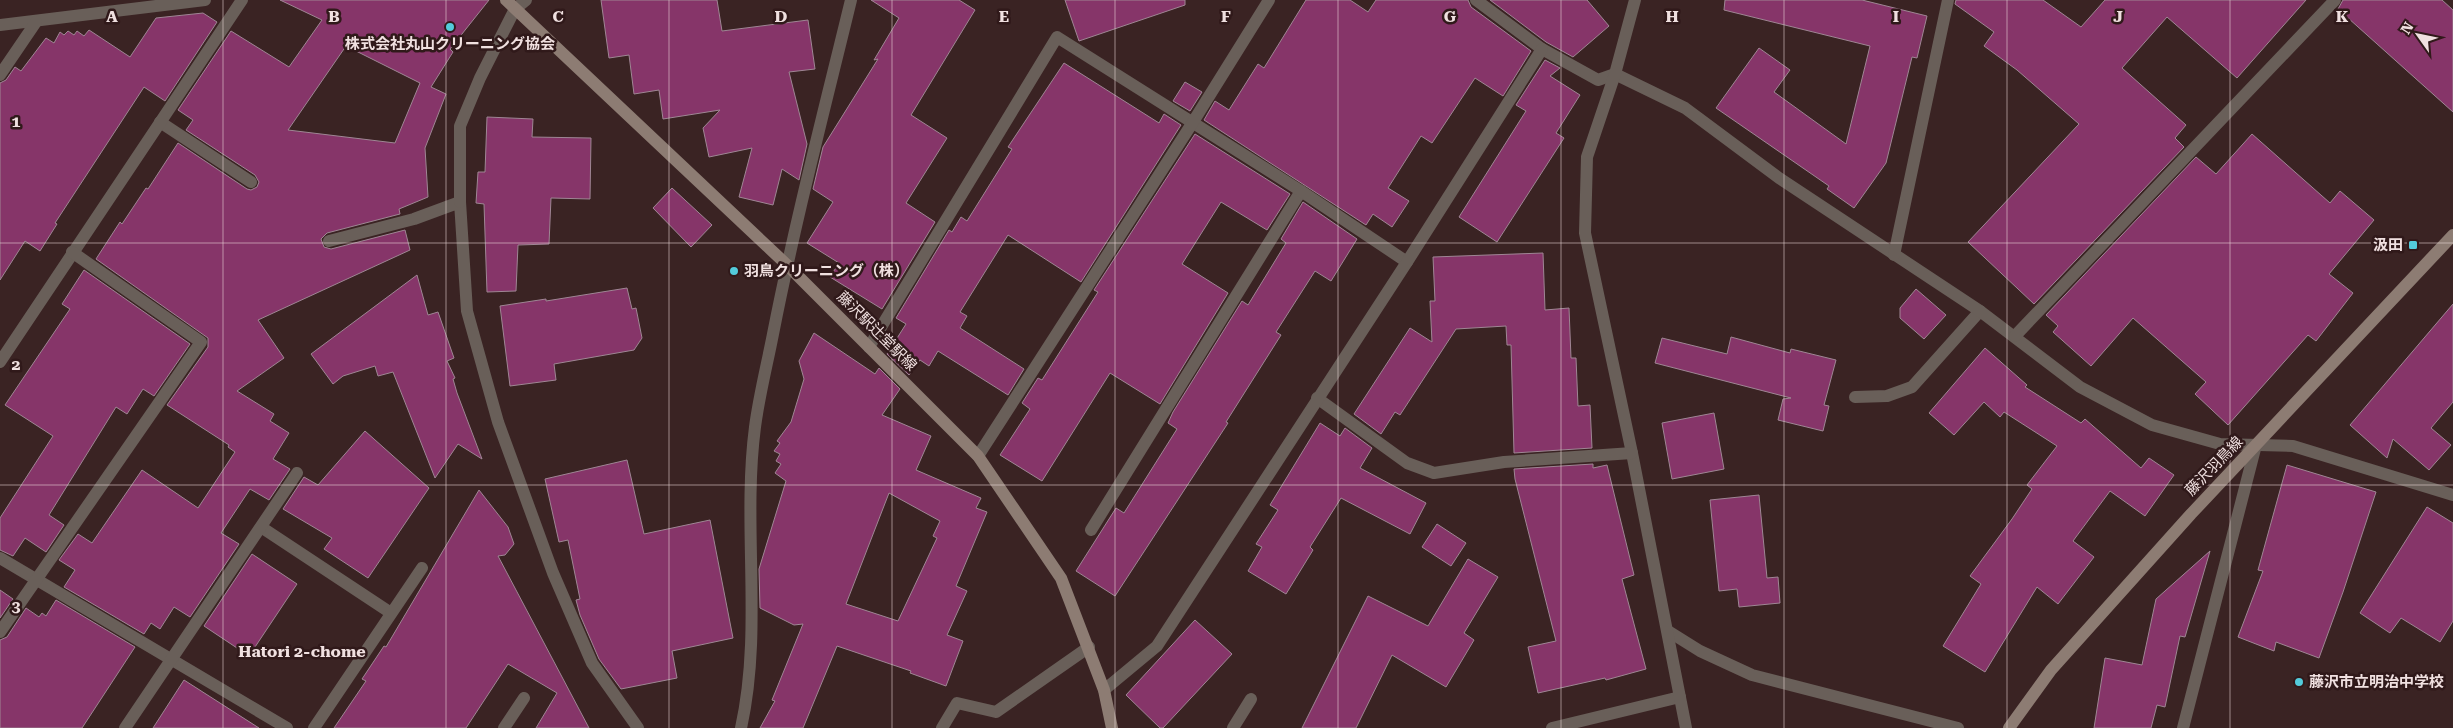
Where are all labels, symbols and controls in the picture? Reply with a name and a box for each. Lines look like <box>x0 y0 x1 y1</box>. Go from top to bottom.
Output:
text: A <box>106 7 118 26</box>
text: B <box>328 7 340 26</box>
text: C <box>552 7 564 26</box>
text: D <box>775 7 788 26</box>
text: E <box>999 7 1009 26</box>
text: F <box>1221 7 1231 26</box>
text: G <box>1444 7 1457 26</box>
text: H <box>1665 7 1679 26</box>
text: I <box>1893 7 1899 26</box>
text: J <box>2113 7 2123 26</box>
text: K <box>2336 7 2349 26</box>
north arrow <box>2393 10 2443 60</box>
text: N <box>2397 19 2417 37</box>
marker: 株式会社丸山クリーニング協会 <box>444 21 456 33</box>
place label: 株式会社丸山クリーニング協会 <box>345 35 555 53</box>
text: 1 <box>12 112 21 131</box>
place label: 汲田 <box>2373 236 2403 254</box>
marker: 汲田 <box>2407 239 2419 251</box>
place label: 羽鳥クリーニング（株） <box>744 262 909 280</box>
marker: 羽鳥クリーニング（株） <box>728 265 740 277</box>
street label: 藤沢駅辻堂駅線 <box>834 288 920 374</box>
text: 2 <box>12 355 21 374</box>
street label: 藤沢羽鳥線 <box>2181 433 2247 499</box>
text: 3 <box>12 597 21 616</box>
district label: Hatori 2-chome <box>238 642 366 661</box>
place label: 藤沢市立明治中学校 <box>2309 673 2444 691</box>
marker: 藤沢市立明治中学校 <box>2293 676 2305 688</box>

